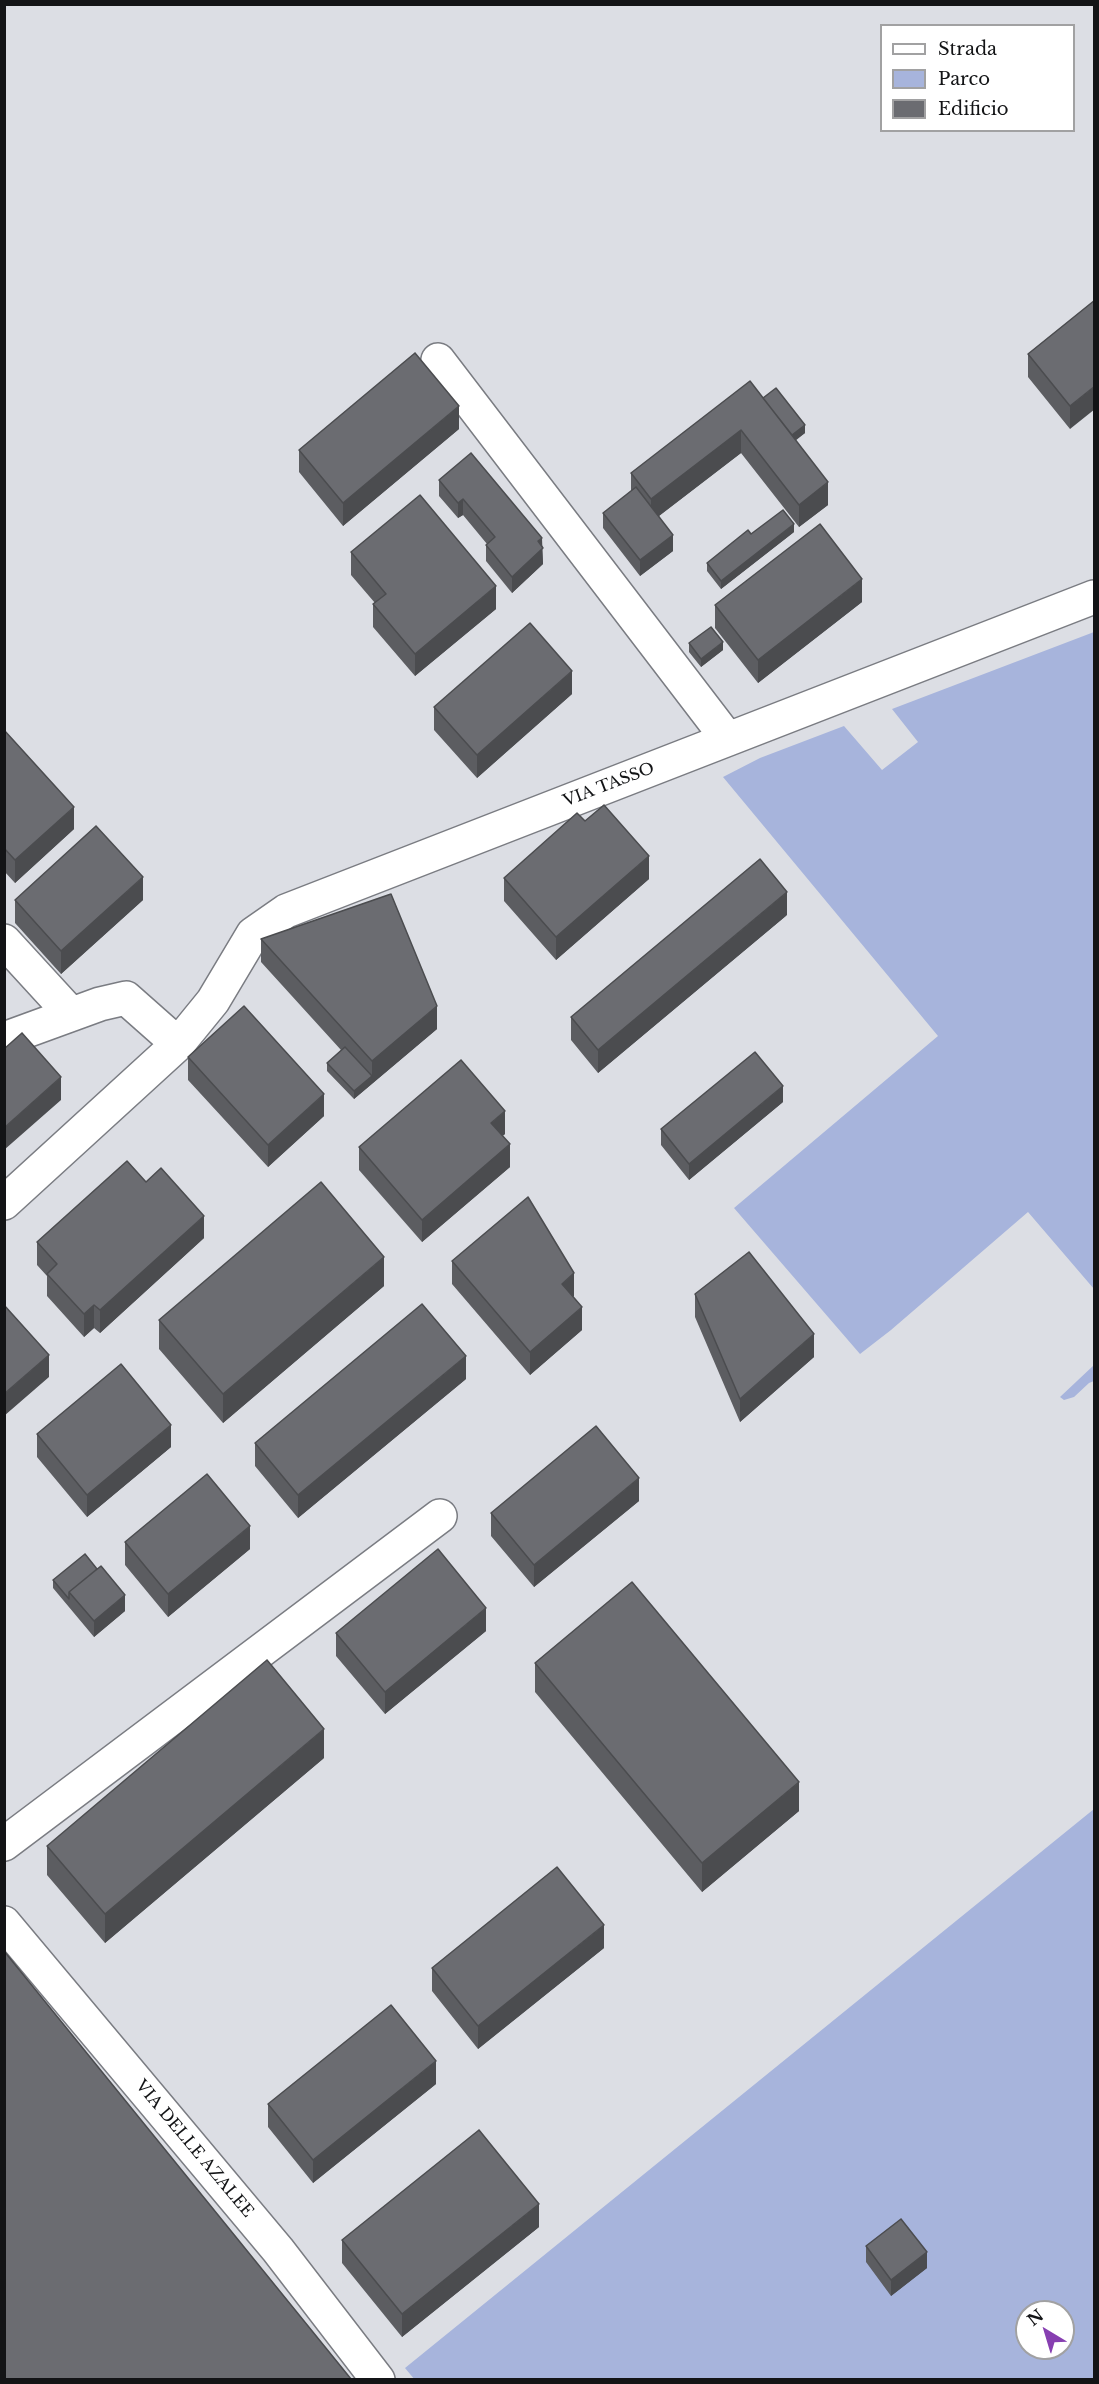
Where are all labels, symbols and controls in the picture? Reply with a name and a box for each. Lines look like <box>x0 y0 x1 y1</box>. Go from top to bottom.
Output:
legend <box>880 24 1075 132</box>
text: Strada <box>938 38 997 60</box>
text: Parco <box>938 68 990 90</box>
text: Edificio <box>938 98 1009 120</box>
street label: VIA TASSO <box>561 759 657 811</box>
street label: VIA DELLE AZALEE <box>131 2077 257 2221</box>
north arrow <box>1015 2300 1075 2360</box>
text: N <box>1023 2305 1047 2330</box>

